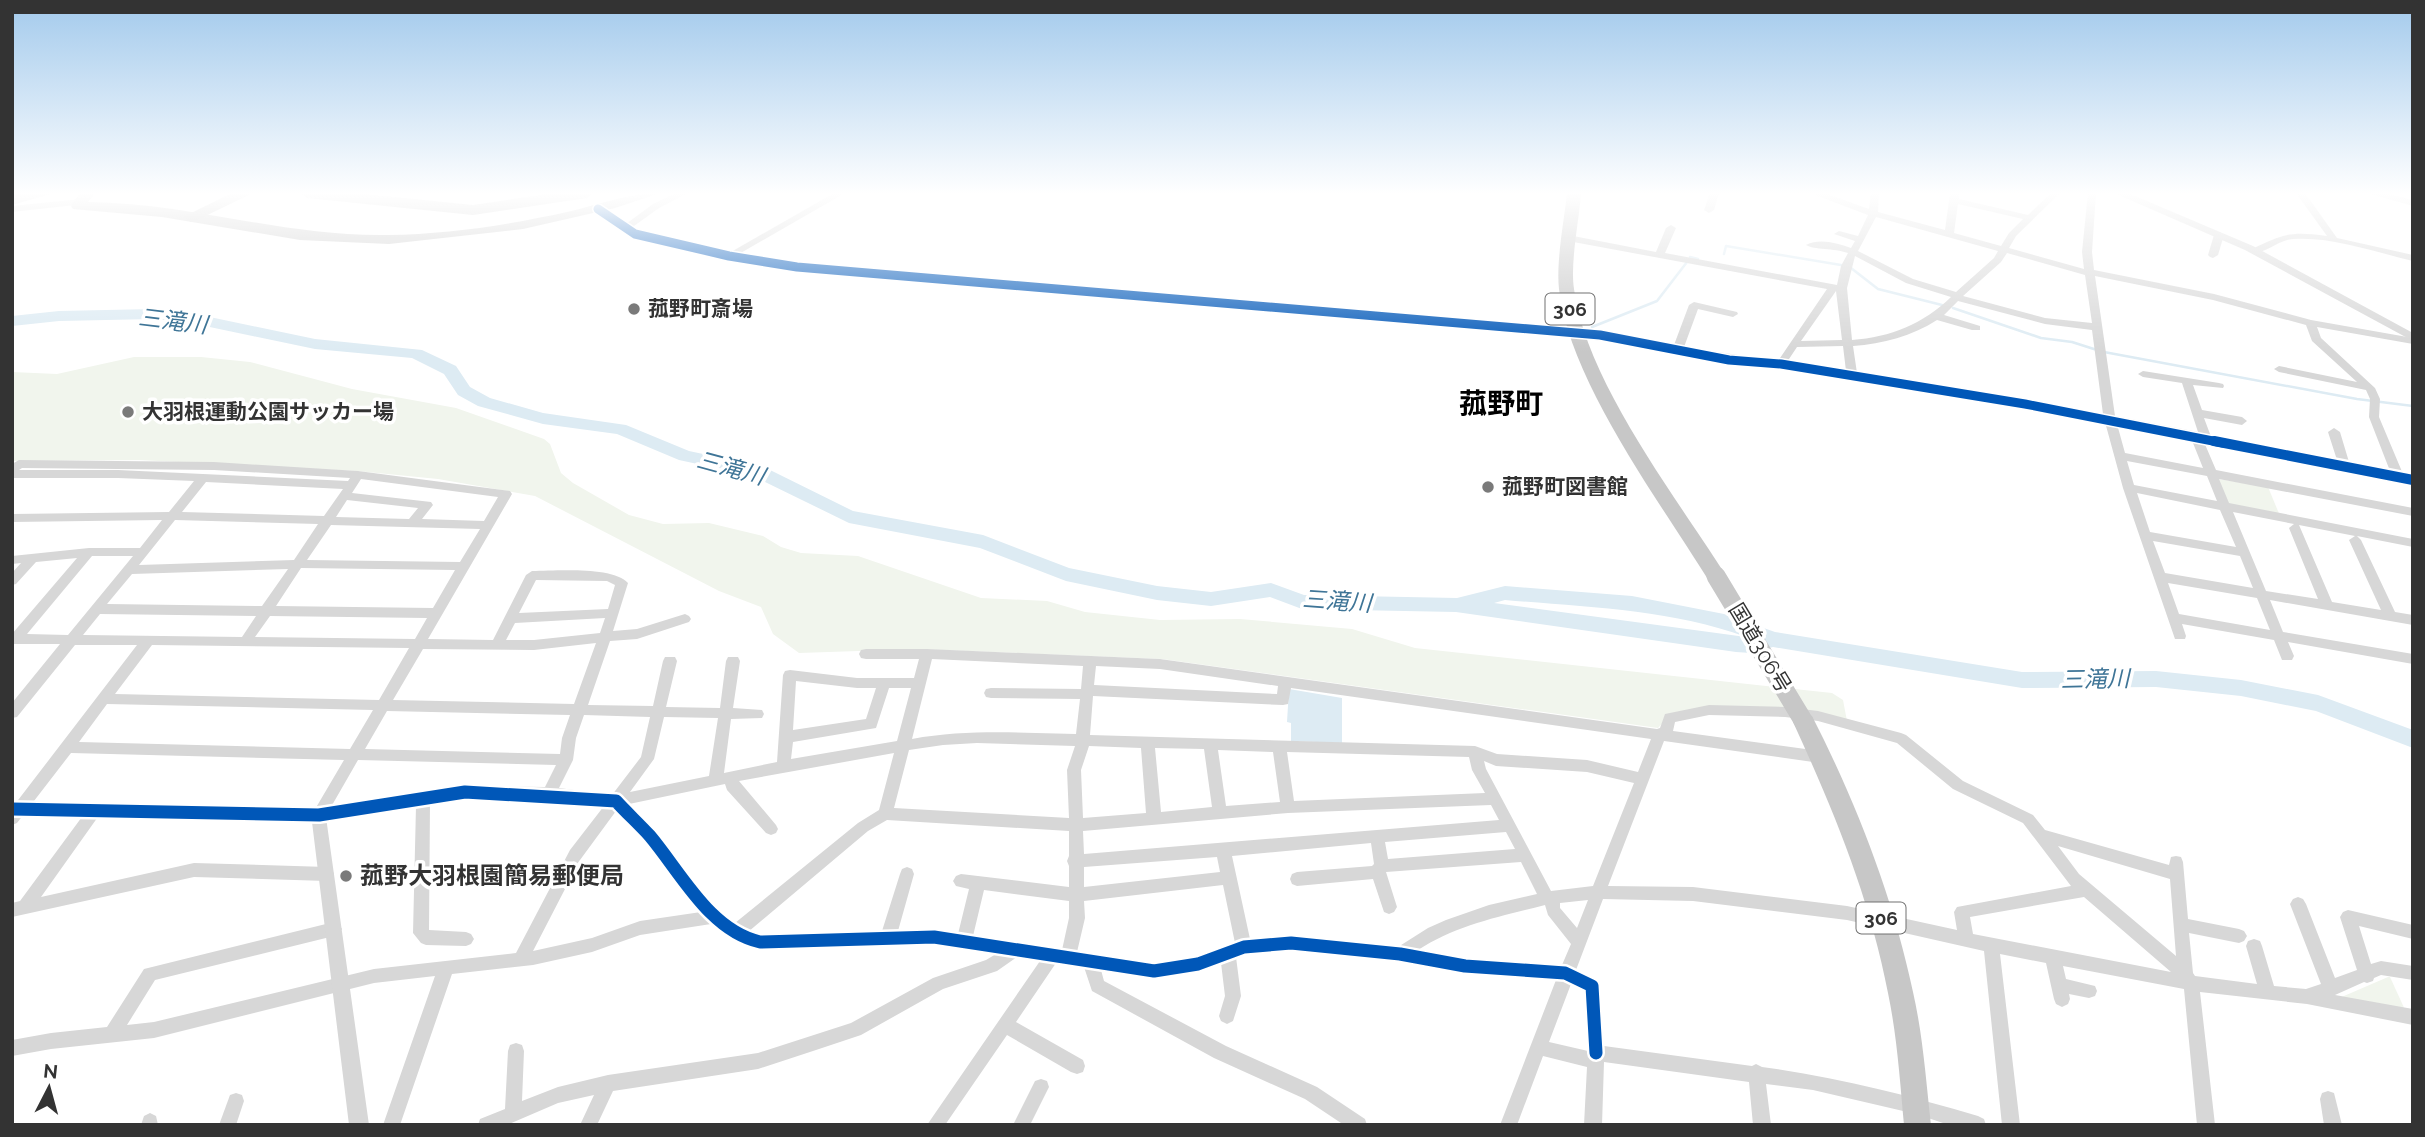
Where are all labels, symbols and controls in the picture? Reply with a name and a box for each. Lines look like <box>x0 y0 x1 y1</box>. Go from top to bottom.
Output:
road number: 306 <box>1546 294 1594 324</box>
place label: 菰野町斎場 <box>648 296 753 321</box>
marker: 菰野町斎場 <box>626 301 642 317</box>
water label: 三滝川 <box>137 303 212 338</box>
district label: 菰野町 <box>1459 387 1543 420</box>
place label: 大羽根運動公園サッカー場 <box>142 399 394 424</box>
marker: 大羽根運動公園サッカー場 <box>120 404 136 420</box>
water label: 三滝川 <box>694 446 771 490</box>
place label: 菰野町図書館 <box>1502 474 1628 499</box>
marker: 菰野町図書館 <box>1480 479 1496 495</box>
water label: 三滝川 <box>1302 585 1375 617</box>
street label: 国道306号 <box>1724 599 1797 697</box>
water label: 三滝川 <box>2060 664 2133 693</box>
place label: 菰野大羽根園簡易郵便局 <box>360 861 624 890</box>
marker: 菰野大羽根園簡易郵便局 <box>338 868 354 884</box>
road number: 306 <box>1856 902 1906 934</box>
north arrow <box>14 1053 84 1123</box>
text: N <box>42 1059 59 1083</box>

